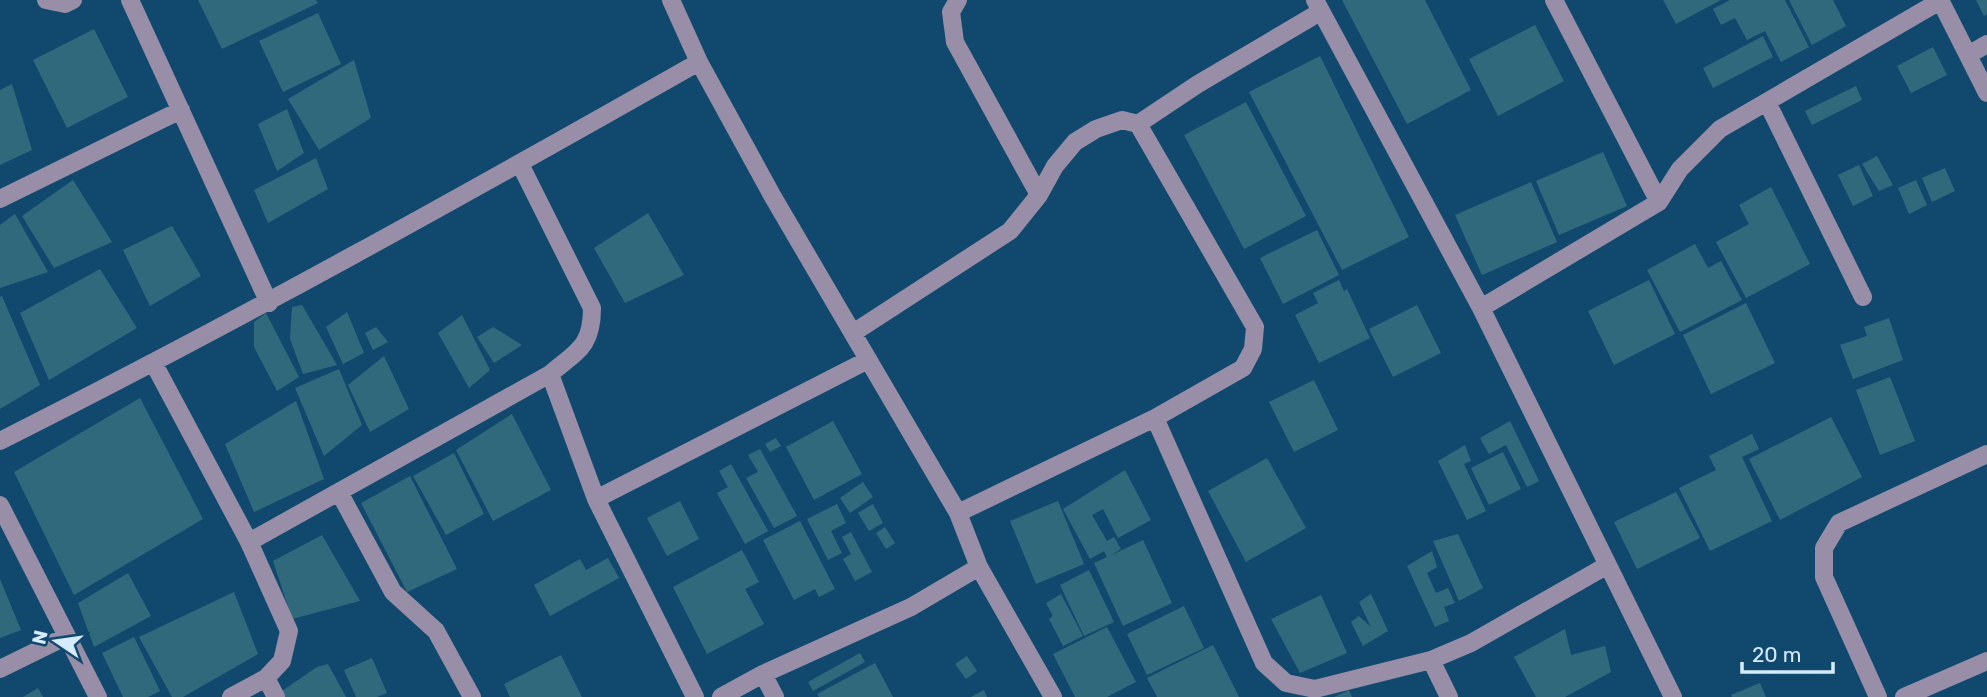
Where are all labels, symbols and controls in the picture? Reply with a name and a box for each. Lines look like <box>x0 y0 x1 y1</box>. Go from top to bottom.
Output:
north arrow <box>21 606 91 676</box>
text: N <box>27 628 53 647</box>
scale bar <box>1742 630 1833 674</box>
text: 20 m <box>1752 642 1801 667</box>

